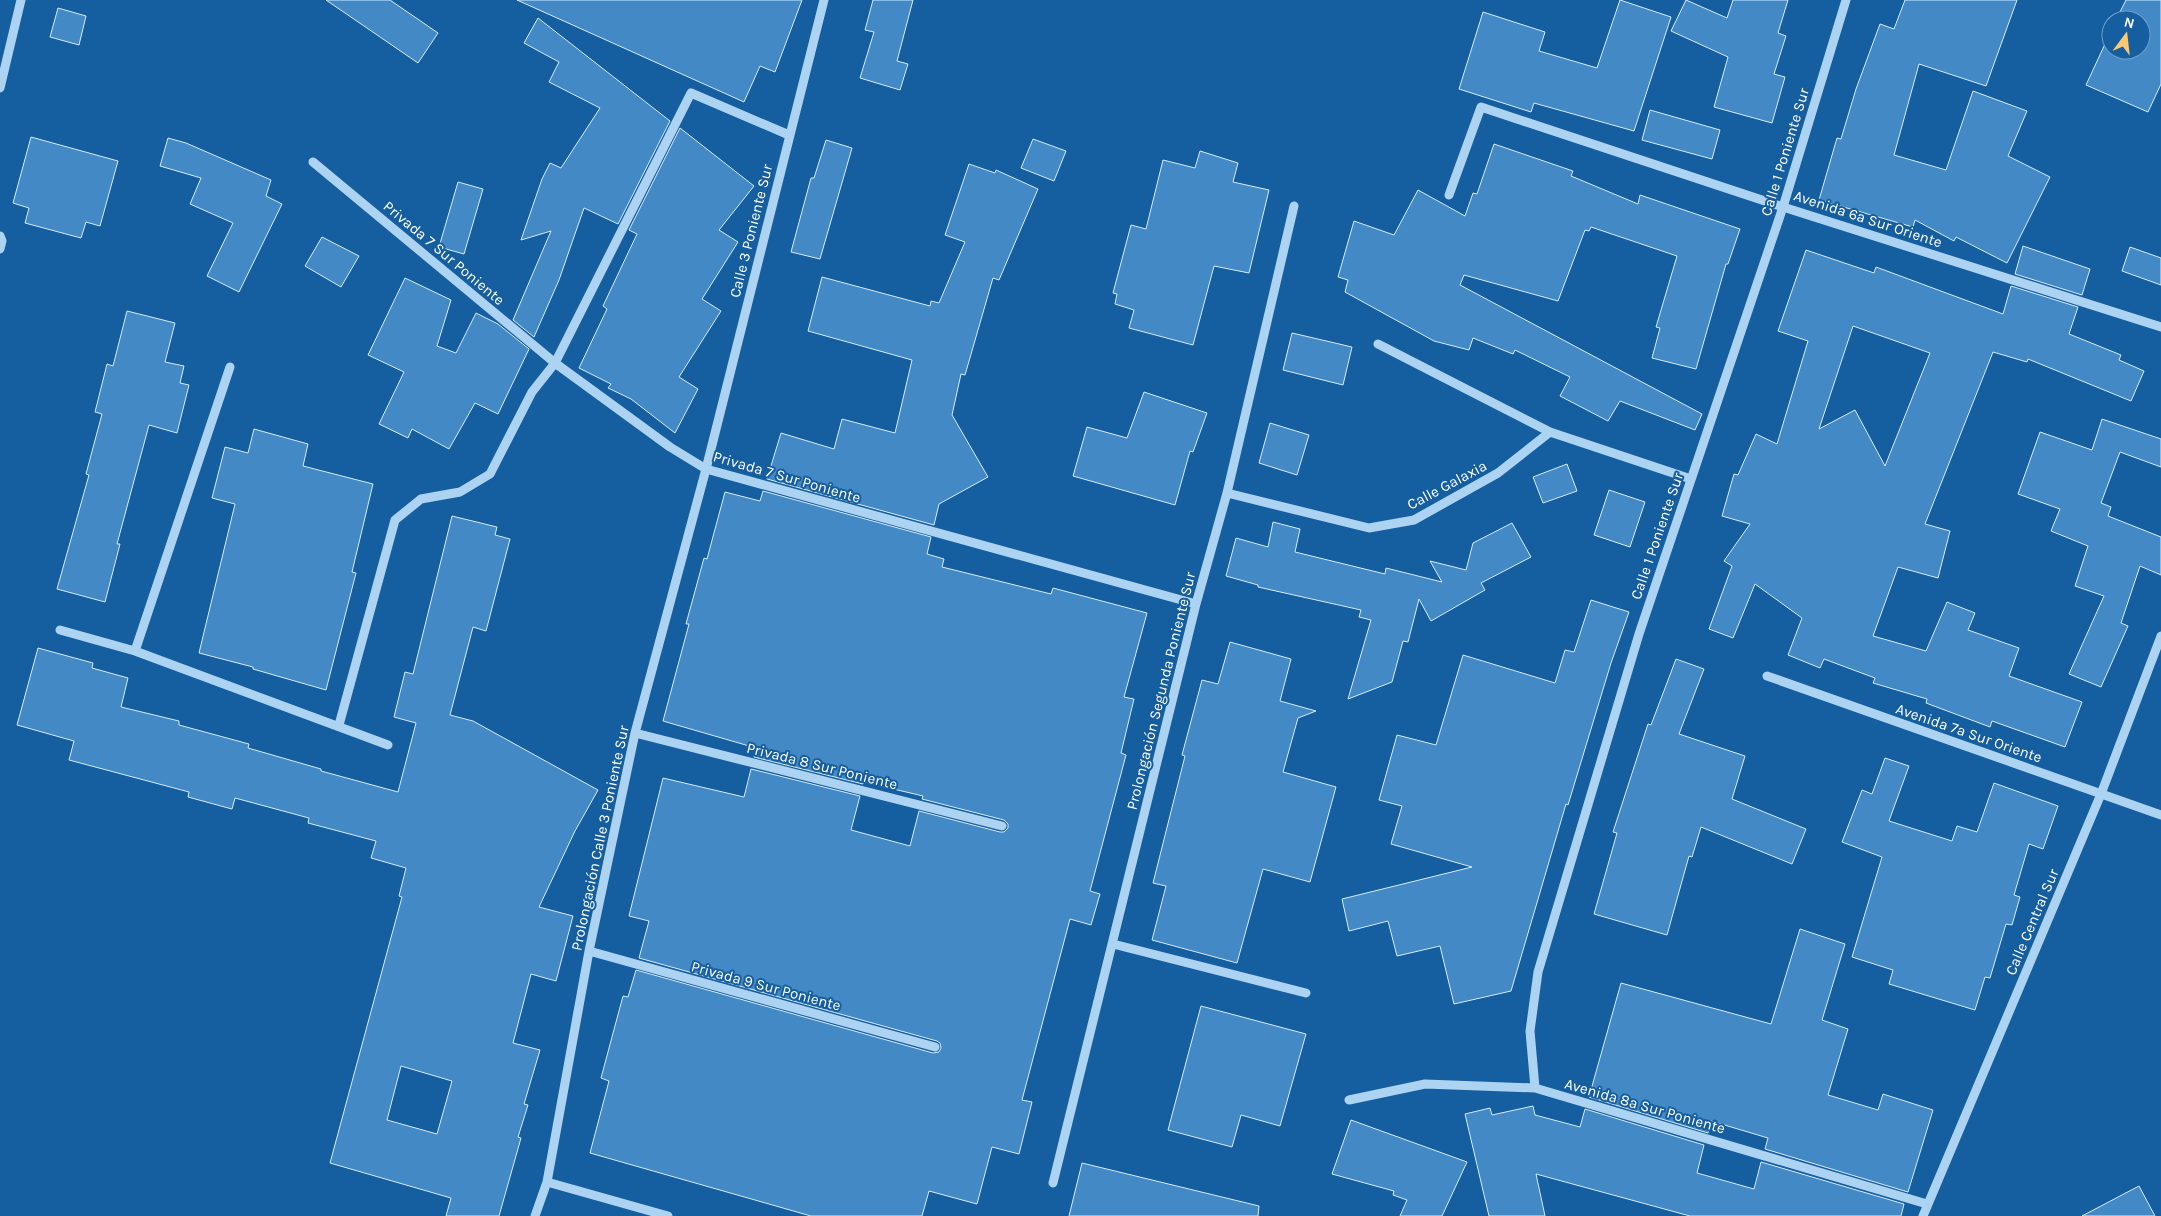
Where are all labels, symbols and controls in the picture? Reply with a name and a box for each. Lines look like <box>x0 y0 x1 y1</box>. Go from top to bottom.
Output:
north arrow <box>2101 10 2151 60</box>
text: N <box>2122 13 2136 32</box>
street label: Calle 1 Poniente Sur <box>1757 85 1813 218</box>
street label: Calle 3 Poniente Sur <box>726 162 776 300</box>
street label: Avenida 6a Sur Oriente <box>1792 186 1944 252</box>
street label: Privada 7 Sur Poniente <box>380 197 508 309</box>
street label: Privada 7 Sur Poniente <box>711 447 863 507</box>
street label: Calle Galaxia <box>1404 456 1490 514</box>
street label: Calle 1 Poniente Sur <box>1627 470 1687 602</box>
street label: Prolongación Segunda Poniente Sur <box>1123 570 1199 812</box>
street label: Avenida 7a Sur Oriente <box>1894 700 2044 766</box>
street label: Prolongación Calle 3 Poniente Sur <box>567 723 633 952</box>
street label: Privada 8 Sur Poniente <box>745 739 899 793</box>
street label: Calle Central Sur <box>2001 866 2063 978</box>
street label: Privada 9 Sur Poniente <box>689 957 843 1015</box>
street label: Avenida 8a Sur Poniente <box>1563 1074 1727 1138</box>

